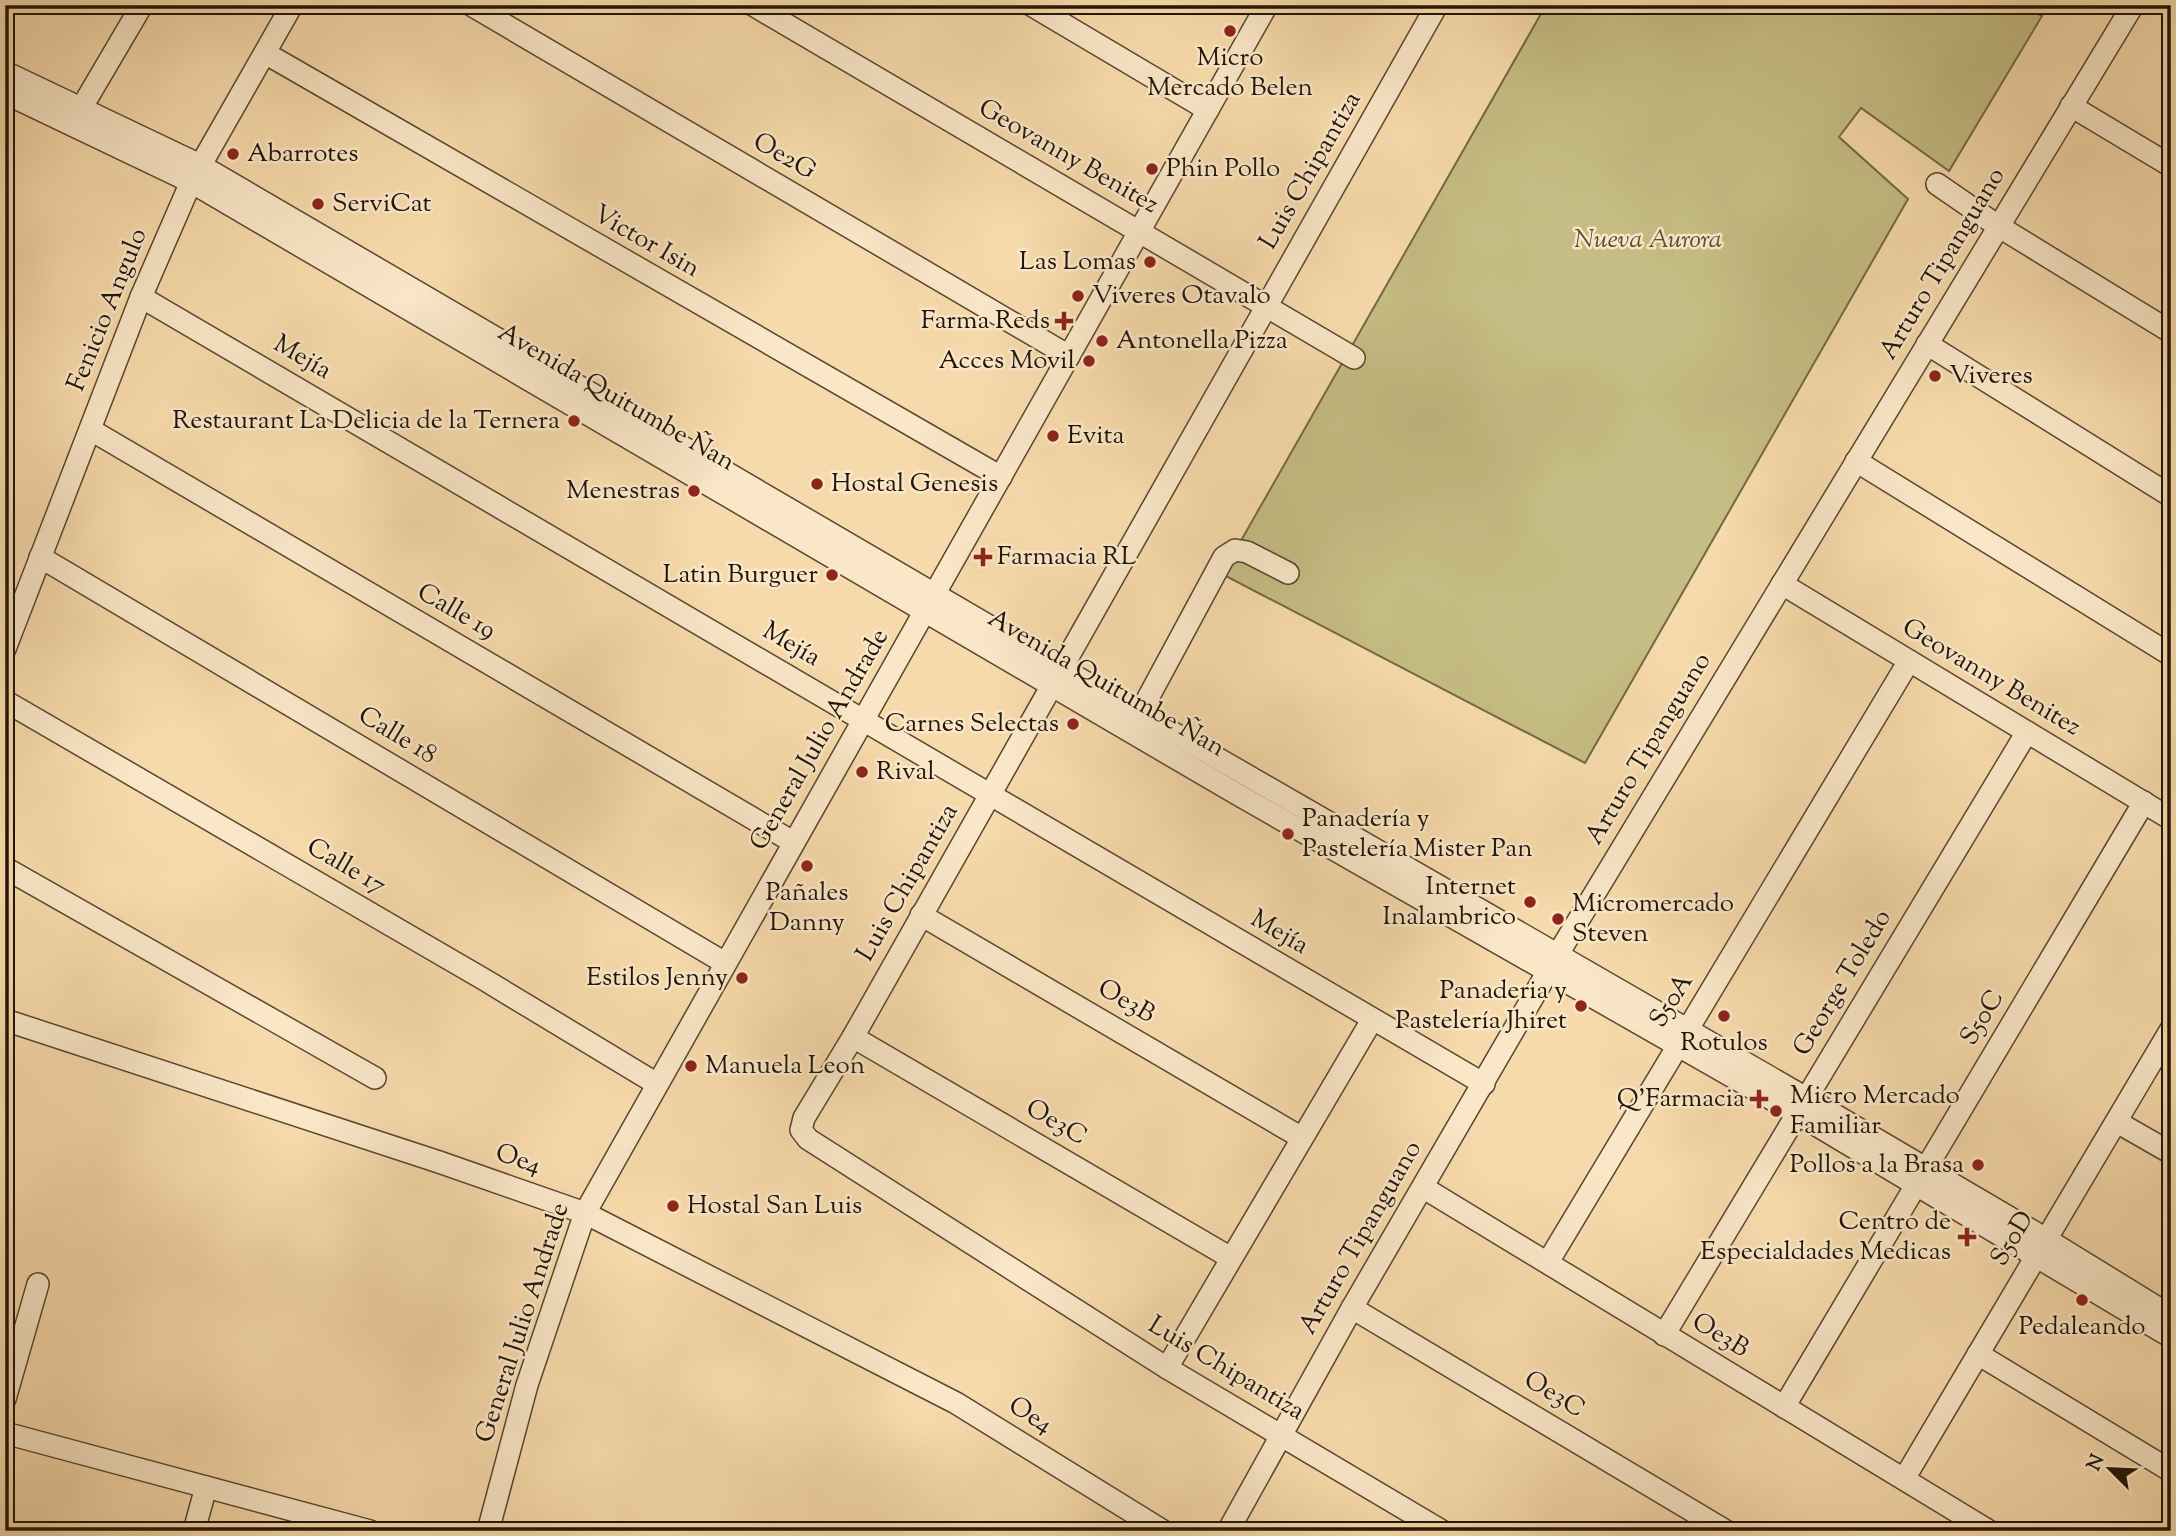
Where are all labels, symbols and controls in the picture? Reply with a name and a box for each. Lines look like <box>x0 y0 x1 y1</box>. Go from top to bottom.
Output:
marker: Micro Mercado Belen <box>1222 23 1238 39</box>
place label: Micro Mercado Belen <box>1147 40 1313 107</box>
street label: Luis Chipantiza <box>1251 85 1371 257</box>
street label: Geovanny Benitez <box>971 90 1165 224</box>
street label: Oe2G <box>746 124 822 190</box>
place label: Abarrotes <box>247 136 359 173</box>
marker: Abarrotes <box>225 146 241 162</box>
place label: Phin Pollo <box>1166 151 1280 188</box>
marker: Phin Pollo <box>1144 161 1160 177</box>
street label: Arturo Tipanguano <box>1871 161 2015 367</box>
place label: ServiCat <box>332 186 432 223</box>
marker: ServiCat <box>310 196 326 212</box>
street label: Victor Isin <box>586 196 706 288</box>
park label: Nueva Aurora <box>1574 222 1722 259</box>
street label: Fenicio Angulo <box>59 223 157 397</box>
place label: Las Lomas <box>1019 244 1136 281</box>
marker: Las Lomas <box>1142 254 1158 270</box>
place label: Viveres Otavalo <box>1092 278 1271 315</box>
marker: Viveres Otavalo <box>1070 288 1086 304</box>
place label: Farma Reds <box>921 303 1050 340</box>
marker: Farma Reds <box>1056 313 1072 329</box>
street label: Avenida Quitumbe Ñan <box>490 315 742 481</box>
place label: Antonella Pizza <box>1116 323 1288 360</box>
street label: Mejía <box>266 326 338 390</box>
marker: Antonella Pizza <box>1094 333 1110 349</box>
place label: Acces Movil <box>939 343 1075 380</box>
marker: Acces Movil <box>1081 353 1097 369</box>
place label: Viveres <box>1949 358 2033 395</box>
marker: Viveres <box>1927 368 1943 384</box>
place label: Restaurant La Delicia de la Ternera <box>172 403 560 440</box>
marker: Restaurant La Delicia de la Ternera <box>566 413 582 429</box>
place label: Evita <box>1067 418 1124 455</box>
marker: Evita <box>1045 428 1061 444</box>
place label: Hostal Genesis <box>831 466 998 503</box>
place label: Menestras <box>566 473 680 510</box>
marker: Hostal Genesis <box>809 476 825 492</box>
marker: Menestras <box>686 483 702 499</box>
place label: Farmacia RL <box>997 539 1137 576</box>
marker: Farmacia RL <box>975 549 991 565</box>
place label: Latin Burguer <box>663 557 818 594</box>
marker: Latin Burguer <box>824 567 840 583</box>
street label: Calle 19 <box>410 575 502 649</box>
street label: Avenida Quitumbe Ñan <box>980 601 1232 767</box>
street label: Geovanny Benitez <box>1895 610 2088 746</box>
street label: Mejía <box>755 613 827 677</box>
street label: General Julio Andrade <box>741 622 899 858</box>
street label: Arturo Tipanguano <box>1577 646 1721 852</box>
street label: Calle 18 <box>350 698 444 774</box>
place label: Carnes Selectas <box>885 706 1059 743</box>
marker: Carnes Selectas <box>1065 716 1081 732</box>
place label: Rival <box>876 754 935 791</box>
marker: Rival <box>854 764 870 780</box>
street label: Luis Chipantiza <box>848 797 968 969</box>
place label: Panadería y Pastelería Mister Pan <box>1302 801 1533 868</box>
marker: Panadería y Pastelería Mister Pan <box>1280 826 1296 842</box>
street label: Calle 17 <box>299 829 393 905</box>
marker: Pañales Danny <box>799 858 815 874</box>
place label: Internet Inalambrico <box>1382 869 1516 936</box>
place label: Pañales Danny <box>766 875 848 942</box>
place label: Micromercado Steven <box>1572 886 1734 953</box>
marker: Internet Inalambrico <box>1522 894 1538 910</box>
street label: Mejía <box>1243 901 1315 965</box>
street label: George Toledo <box>1785 903 1901 1063</box>
marker: Micromercado Steven <box>1550 911 1566 927</box>
place label: Estilos Jenny <box>586 960 728 997</box>
street label: S50A <box>1641 967 1703 1035</box>
marker: Estilos Jenny <box>734 970 750 986</box>
street label: Oe3B <box>1090 971 1162 1033</box>
place label: Panaderia y Pastelería Jhiret <box>1395 973 1567 1040</box>
street label: S50C <box>1952 983 2014 1053</box>
marker: Panaderia y Pastelería Jhiret <box>1573 998 1589 1014</box>
marker: Rotulos <box>1716 1008 1732 1024</box>
place label: Rotulos <box>1680 1025 1768 1062</box>
place label: Manuela Leon <box>705 1048 865 1085</box>
marker: Manuela Leon <box>683 1058 699 1074</box>
place label: Micro Mercado Familiar <box>1790 1078 1960 1145</box>
place label: Q'Farmacia <box>1617 1081 1745 1118</box>
street label: Oe3C <box>1018 1091 1094 1155</box>
marker: Q'Farmacia <box>1751 1091 1767 1107</box>
marker: Micro Mercado Familiar <box>1768 1103 1784 1119</box>
street label: Arturo Tipanguano <box>1290 1134 1432 1342</box>
street label: Oe4 <box>490 1135 546 1185</box>
place label: Pollos a la Brasa <box>1790 1147 1964 1184</box>
marker: Pollos a la Brasa <box>1970 1157 1986 1173</box>
place label: Hostal San Luis <box>687 1188 862 1225</box>
street label: General Julio Andrade <box>467 1198 579 1448</box>
marker: Hostal San Luis <box>665 1198 681 1214</box>
place label: Centro de Especialdades Medicas <box>1700 1204 1951 1271</box>
street label: S50D <box>1982 1204 2044 1274</box>
marker: Centro de Especialdades Medicas <box>1957 1227 1977 1247</box>
marker: Pedaleando <box>2074 1292 2090 1308</box>
street label: Oe3B <box>1684 1304 1756 1368</box>
street label: Luis Chipantiza <box>1141 1308 1311 1430</box>
place label: Pedaleando <box>2018 1309 2146 1346</box>
street label: Oe3C <box>1516 1362 1592 1428</box>
street label: Oe4 <box>1001 1388 1059 1444</box>
north arrow <box>2074 1434 2144 1504</box>
text: N <box>2081 1451 2112 1476</box>

